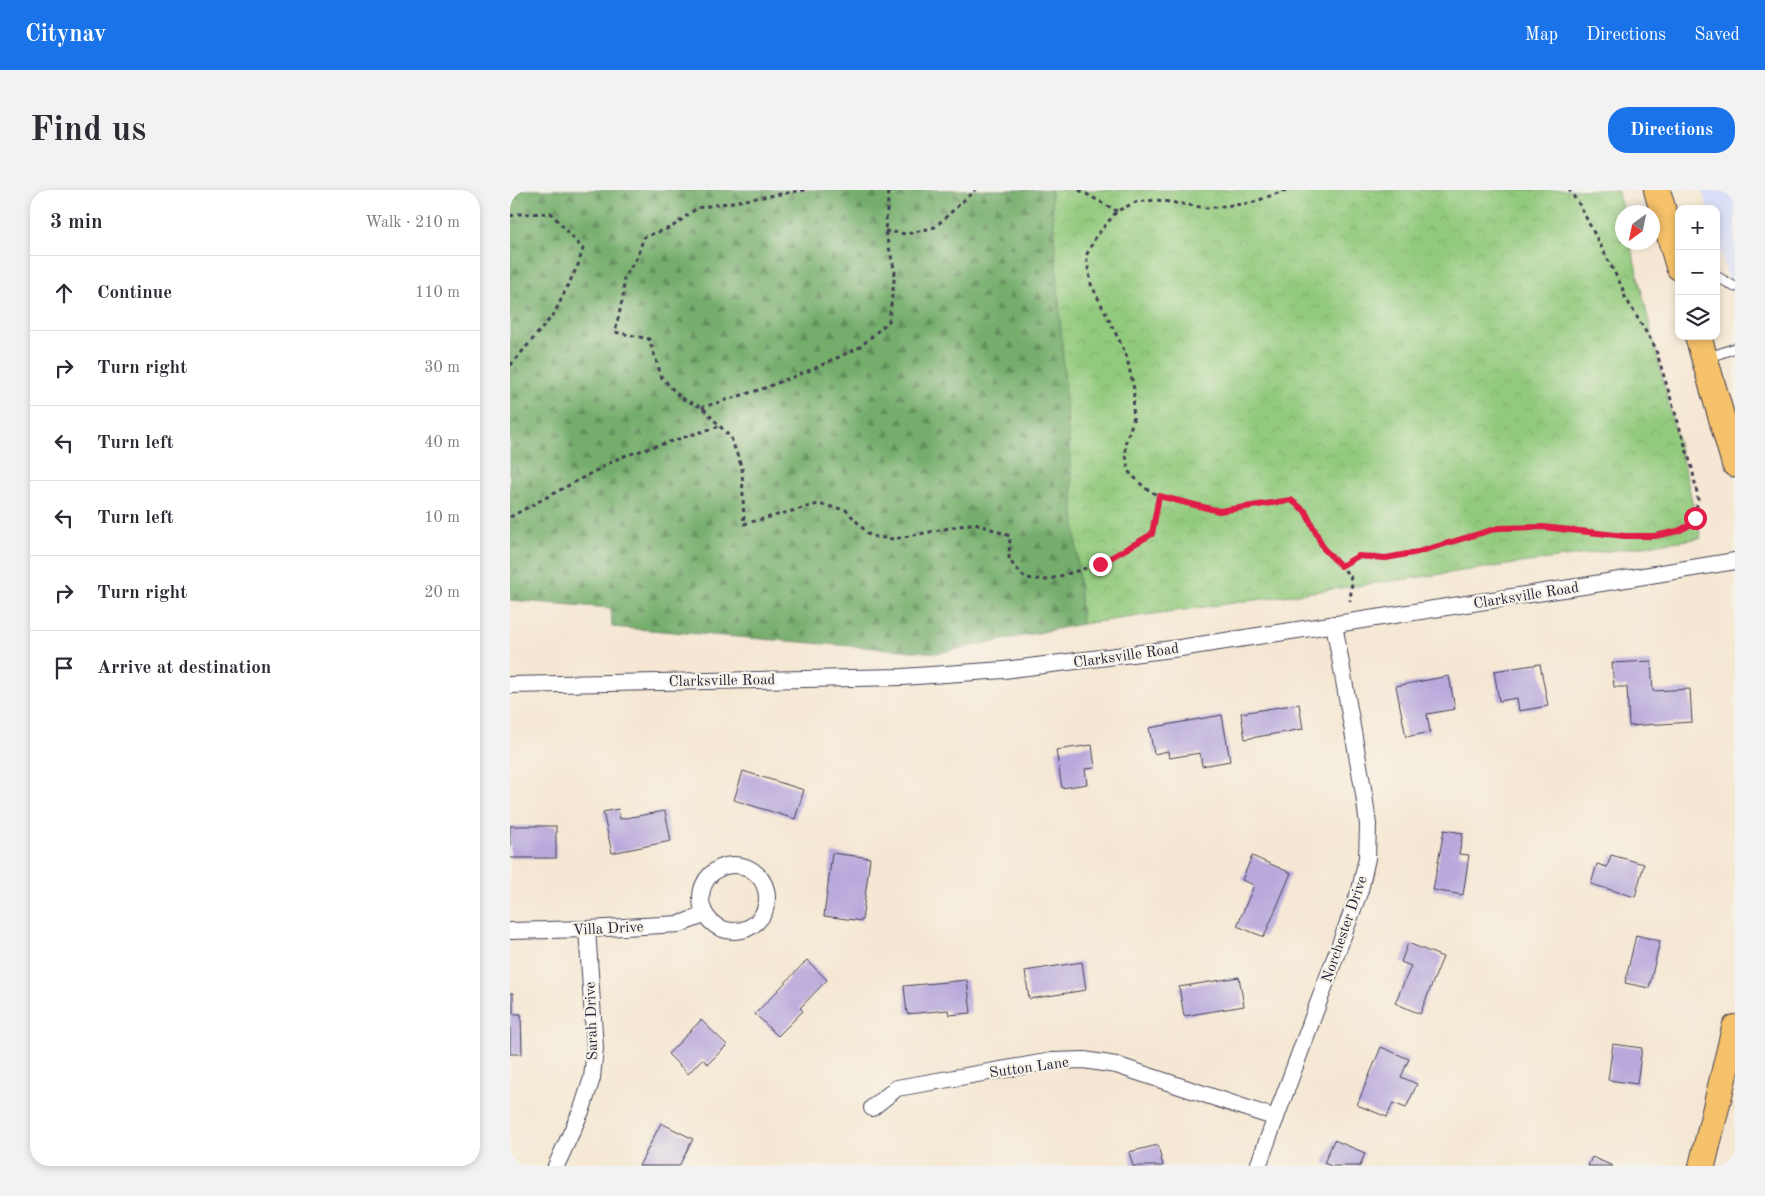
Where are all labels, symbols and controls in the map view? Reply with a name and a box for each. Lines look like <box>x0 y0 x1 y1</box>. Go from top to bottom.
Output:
text: Citynav <box>25 23 106 47</box>
text: Map <box>1525 26 1558 44</box>
text: Directions <box>1586 26 1666 44</box>
text: Saved <box>1694 26 1740 44</box>
button: Directions <box>1608 107 1735 153</box>
text: Find us <box>30 113 146 148</box>
north arrow <box>1615 205 1660 250</box>
map controls <box>1675 205 1720 340</box>
button: + <box>1675 205 1720 250</box>
text: 3 min <box>50 212 103 233</box>
text: Walk · 210 m <box>365 215 460 231</box>
button: − <box>1675 250 1720 295</box>
icon: ahead <box>50 279 78 307</box>
text: Continue <box>97 284 172 303</box>
text: 110 m <box>415 285 460 301</box>
button: layers <box>1675 295 1720 340</box>
icon: right <box>50 354 78 382</box>
text: Turn right <box>97 359 187 378</box>
text: 30 m <box>424 360 460 376</box>
icon: left <box>50 429 78 457</box>
text: Turn left <box>97 434 174 453</box>
text: 40 m <box>424 435 460 451</box>
icon: left <box>50 504 78 532</box>
route start <box>1684 507 1707 530</box>
text: Turn left <box>97 509 174 528</box>
text: 10 m <box>424 510 460 526</box>
route end <box>1089 553 1112 576</box>
icon: right <box>50 579 78 607</box>
street label: Clarksville Road <box>1472 581 1580 612</box>
text: Turn right <box>97 584 187 603</box>
text: 20 m <box>424 585 460 601</box>
street label: Clarksville Road <box>1072 642 1180 671</box>
icon: arrive <box>50 654 78 682</box>
text: Arrive at destination <box>97 659 271 678</box>
street label: Clarksville Road <box>669 673 776 690</box>
street label: Norchester Drive <box>1320 874 1371 985</box>
street label: Villa Drive <box>572 920 644 939</box>
street label: Sarah Drive <box>584 981 601 1061</box>
street label: Sutton Lane <box>989 1055 1070 1081</box>

